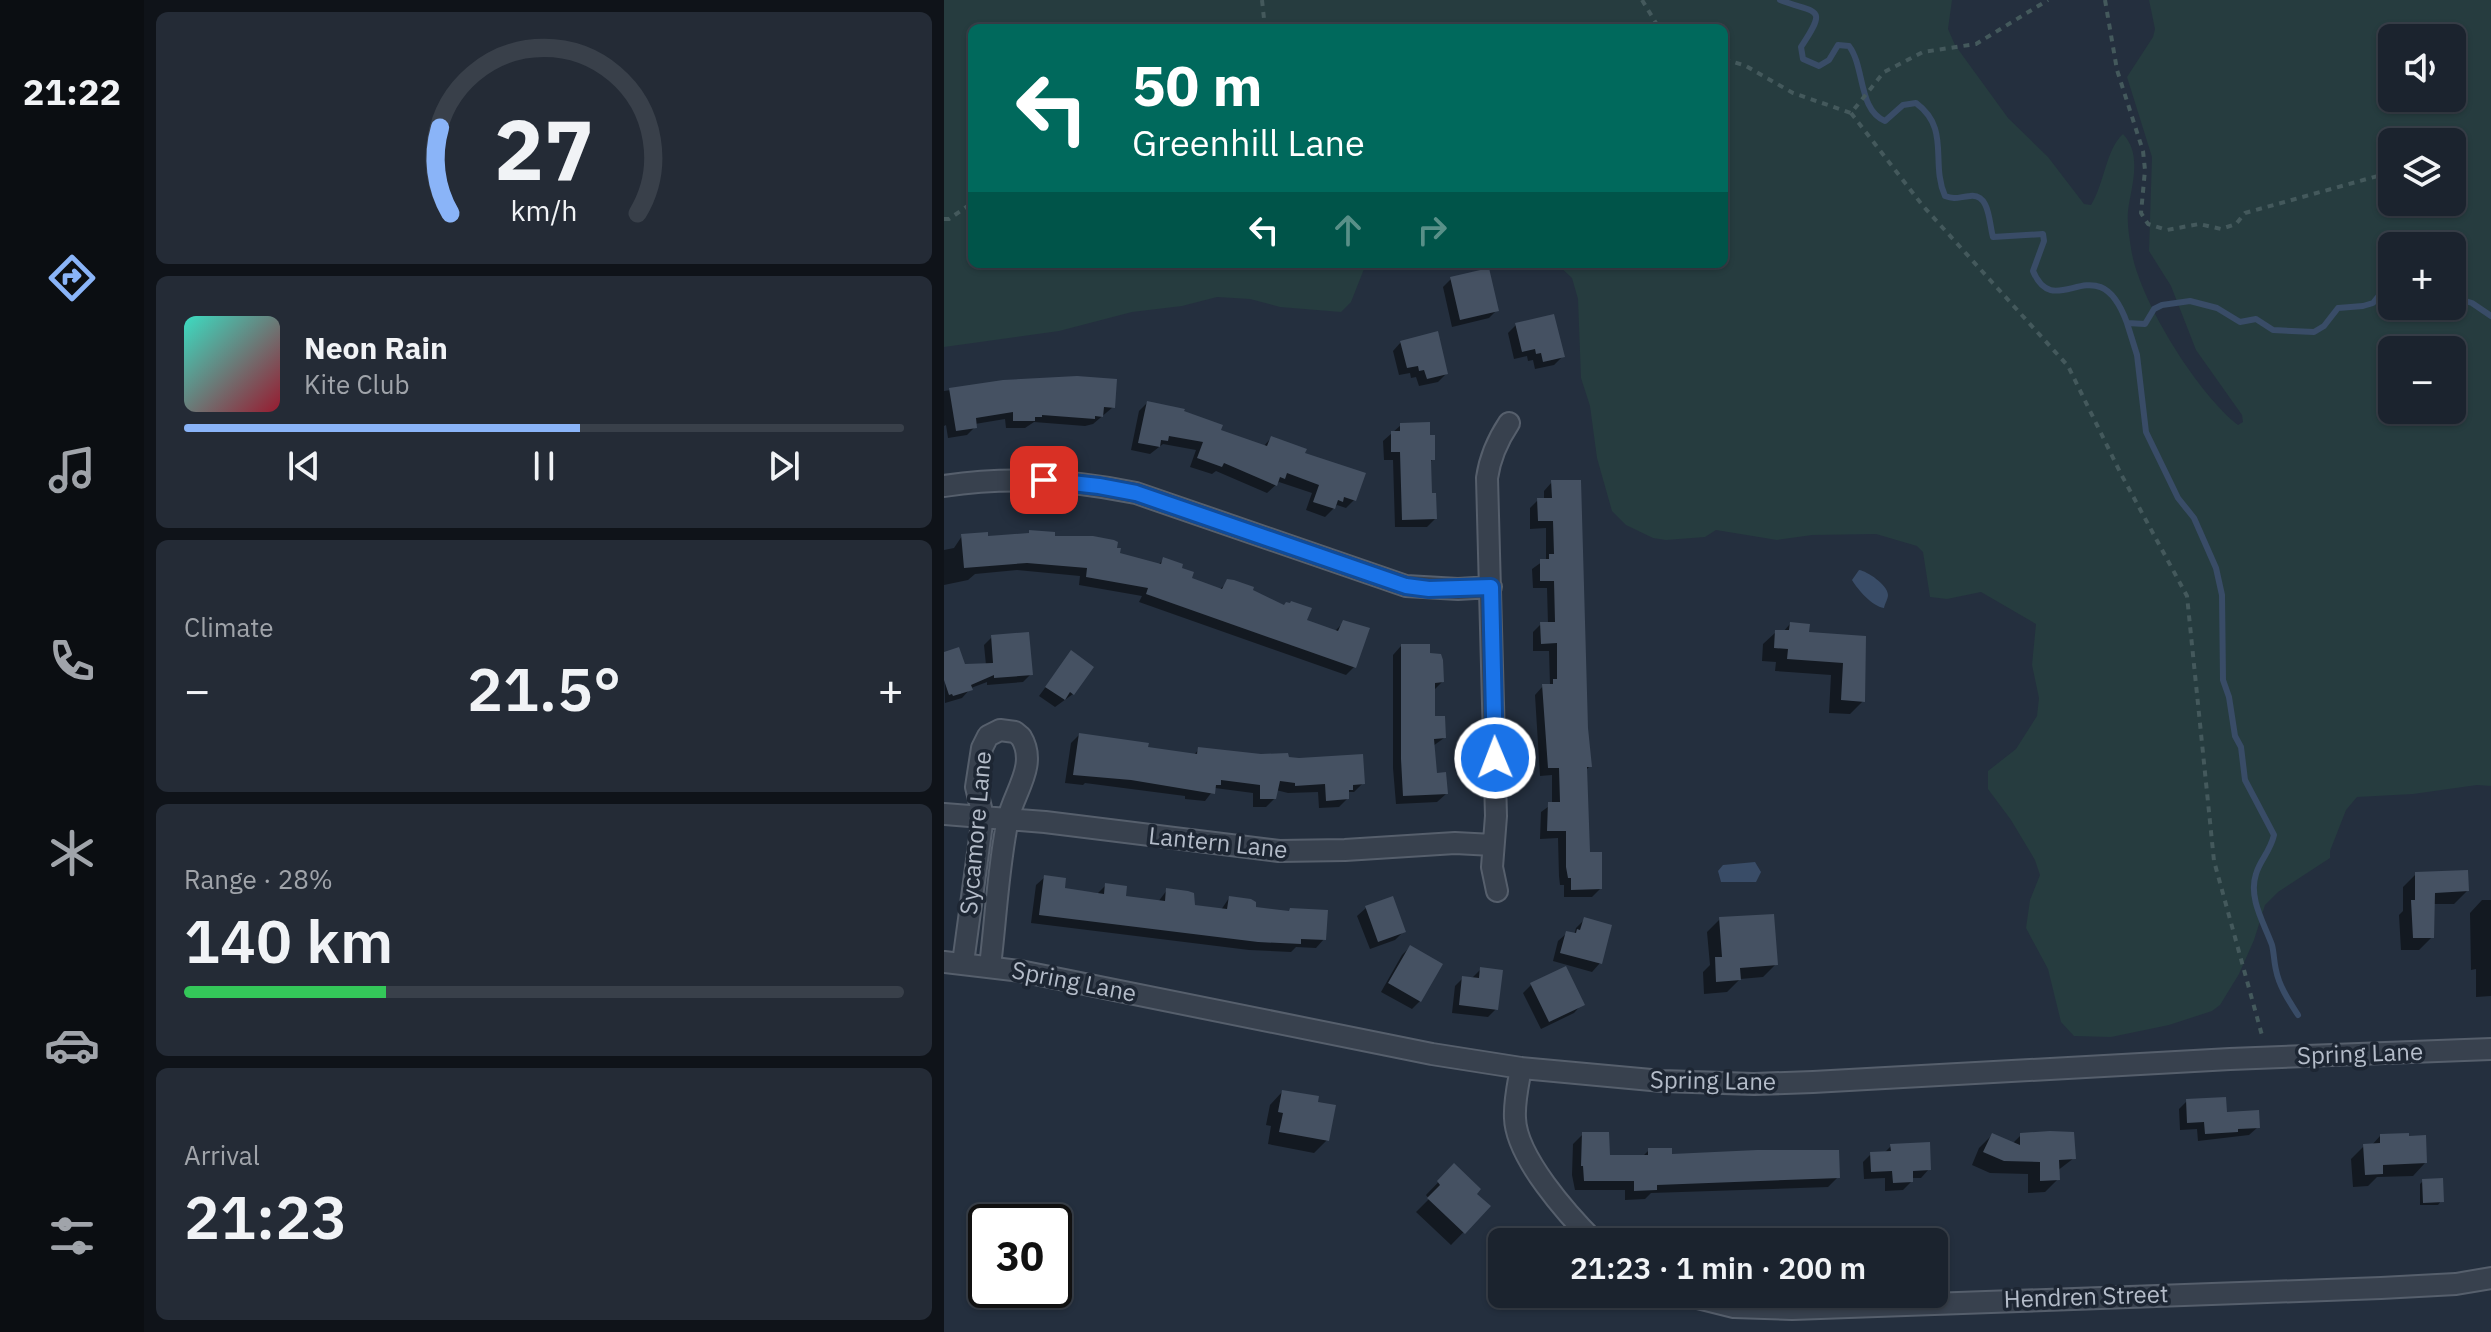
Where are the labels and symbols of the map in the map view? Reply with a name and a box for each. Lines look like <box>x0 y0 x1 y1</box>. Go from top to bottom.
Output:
pin <box>1010 446 1078 514</box>
position arrow <box>1453 716 1537 800</box>
street label: Sycamore Lane <box>952 750 998 916</box>
street label: Lantern Lane <box>1147 819 1289 865</box>
street label: Spring Lane <box>1009 953 1139 1009</box>
street label: Spring Lane <box>2296 1035 2424 1071</box>
street label: Spring Lane <box>1650 1063 1776 1097</box>
speed limit sign: 30 <box>968 1204 1072 1308</box>
street label: Hendren Street <box>2003 1277 2169 1315</box>

